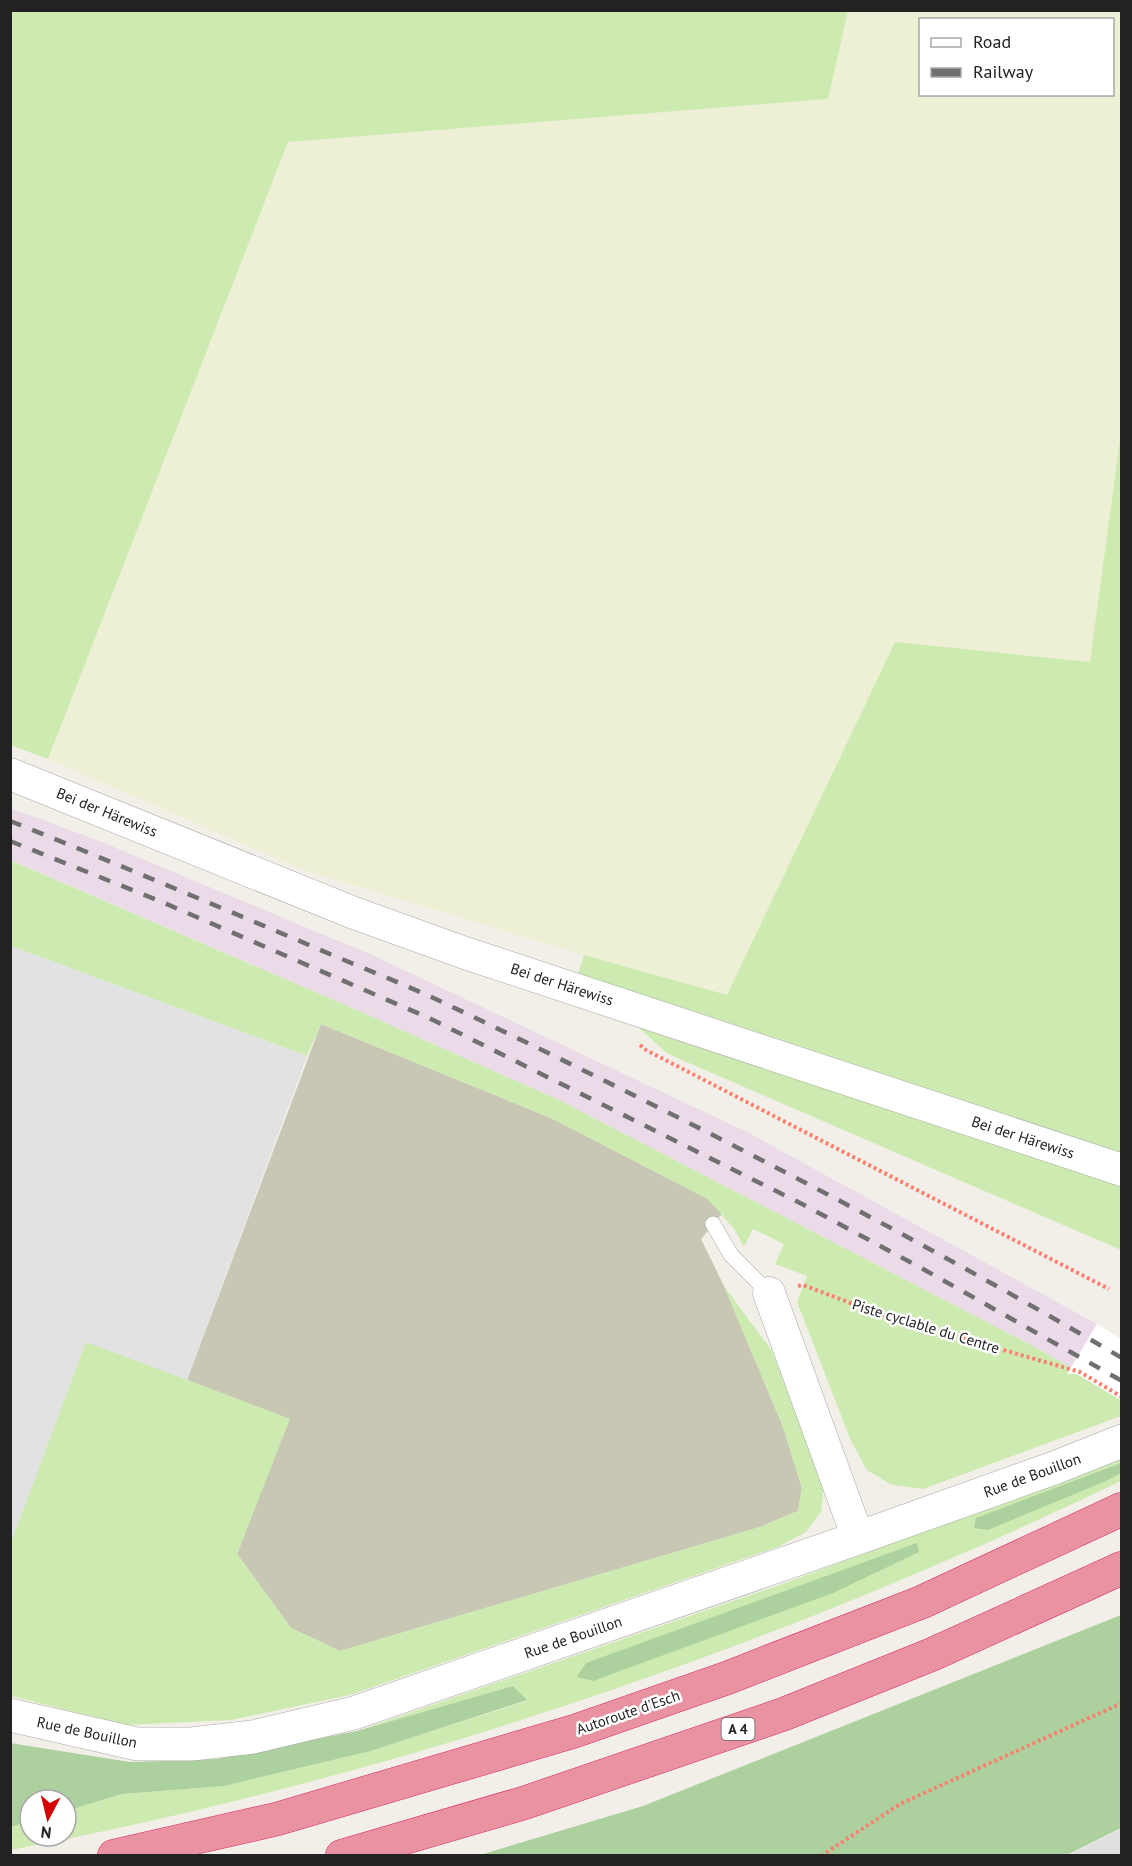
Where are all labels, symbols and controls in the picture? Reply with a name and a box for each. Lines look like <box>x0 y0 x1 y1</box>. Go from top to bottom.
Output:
legend <box>919 18 1114 96</box>
text: Road <box>973 30 1011 53</box>
text: Railway <box>973 60 1034 83</box>
street label: Bei der Härewiss <box>54 783 160 841</box>
street label: Bei der Härewiss <box>508 958 616 1010</box>
street label: Bei der Härewiss <box>969 1111 1077 1163</box>
street label: Piste cyclable du Centre <box>850 1295 1002 1357</box>
street label: Rue de Bouillon <box>981 1449 1083 1501</box>
street label: Rue de Bouillon <box>522 1611 624 1663</box>
street label: Autoroute d'Esch <box>574 1685 682 1739</box>
street label: Rue de Bouillon <box>35 1712 139 1752</box>
road number: A 4 <box>722 1718 754 1740</box>
north arrow <box>18 1788 78 1848</box>
text: N <box>40 1822 53 1843</box>

